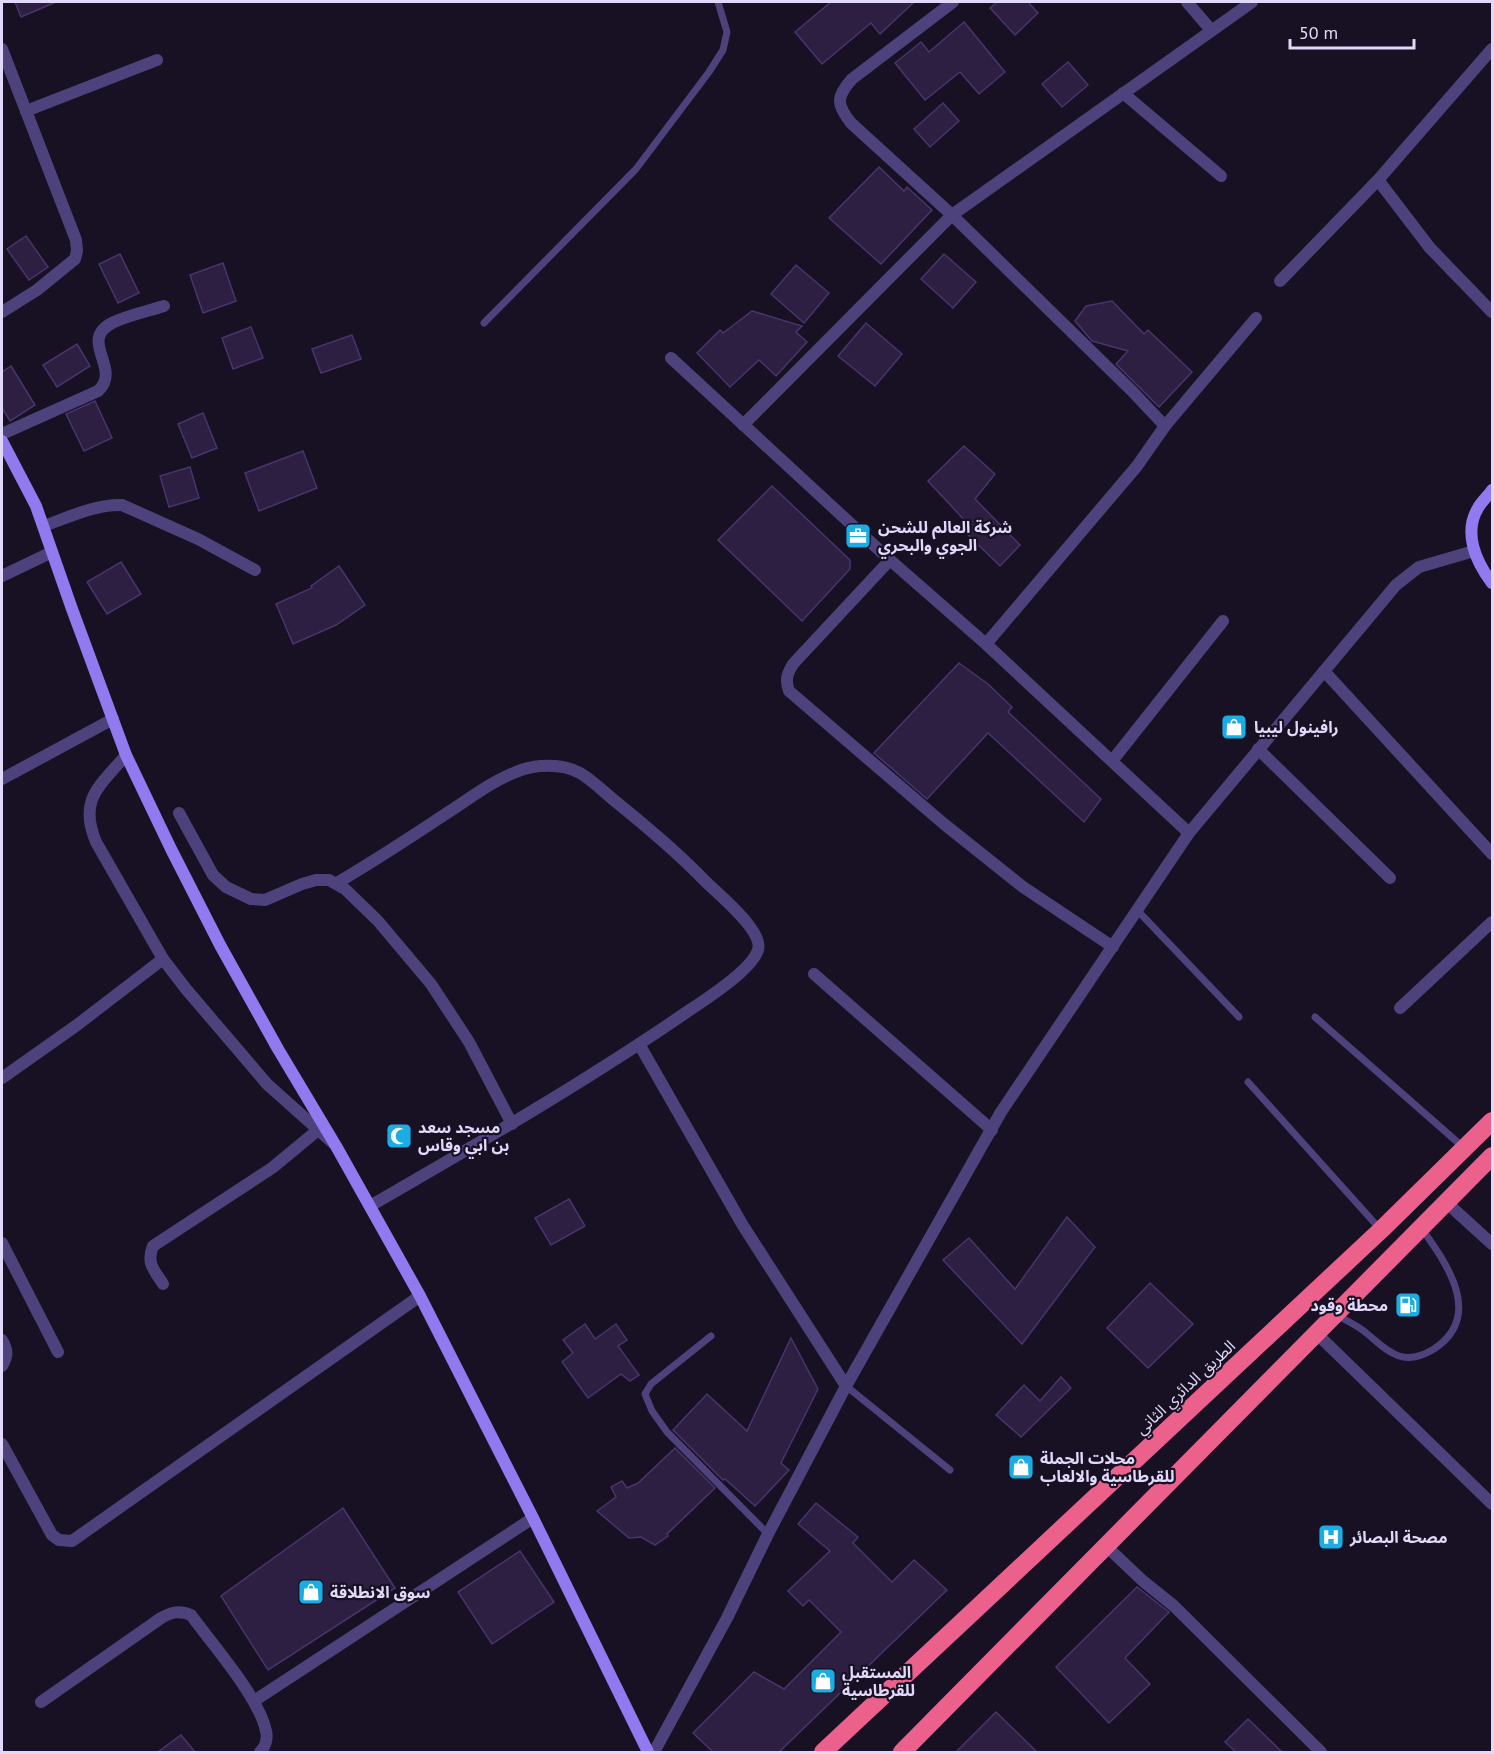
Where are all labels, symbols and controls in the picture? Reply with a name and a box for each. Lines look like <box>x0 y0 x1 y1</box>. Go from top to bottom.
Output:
scale bar <box>1290 12 1414 50</box>
text: 50 m <box>1299 21 1338 44</box>
place label: شركة العالم للشحن الجوي والبحري <box>878 517 1012 559</box>
office icon: شركة العالم للشحن الجوي والبحري <box>843 521 873 551</box>
shop icon: رافينول ليبيا <box>1219 712 1249 742</box>
place label: رافينول ليبيا <box>1254 717 1339 737</box>
place label: مسجد سعد بن ابي وقاس <box>418 1117 509 1159</box>
mosque icon: مسجد سعد بن ابي وقاس <box>384 1121 414 1151</box>
fuel station icon: محطة وقود <box>1393 1290 1423 1320</box>
place label: محطة وقود <box>1310 1295 1388 1315</box>
street label: الطريق الدائري الثاني <box>1131 1336 1241 1440</box>
place label: محلات الجملة للقرطاسية والالعاب <box>1040 1448 1175 1486</box>
shop icon: محلات الجملة للقرطاسية والالعاب <box>1006 1452 1036 1482</box>
hospital icon: مصحة البصائر <box>1316 1522 1346 1552</box>
place label: مصحة البصائر <box>1349 1527 1447 1547</box>
shop icon: سوق الانطلاقة <box>296 1577 326 1607</box>
place label: سوق الانطلاقة <box>330 1582 431 1602</box>
place label: المستقبل للقرطاسية <box>842 1662 915 1700</box>
shop icon: المستقبل للقرطاسية <box>808 1666 838 1696</box>

